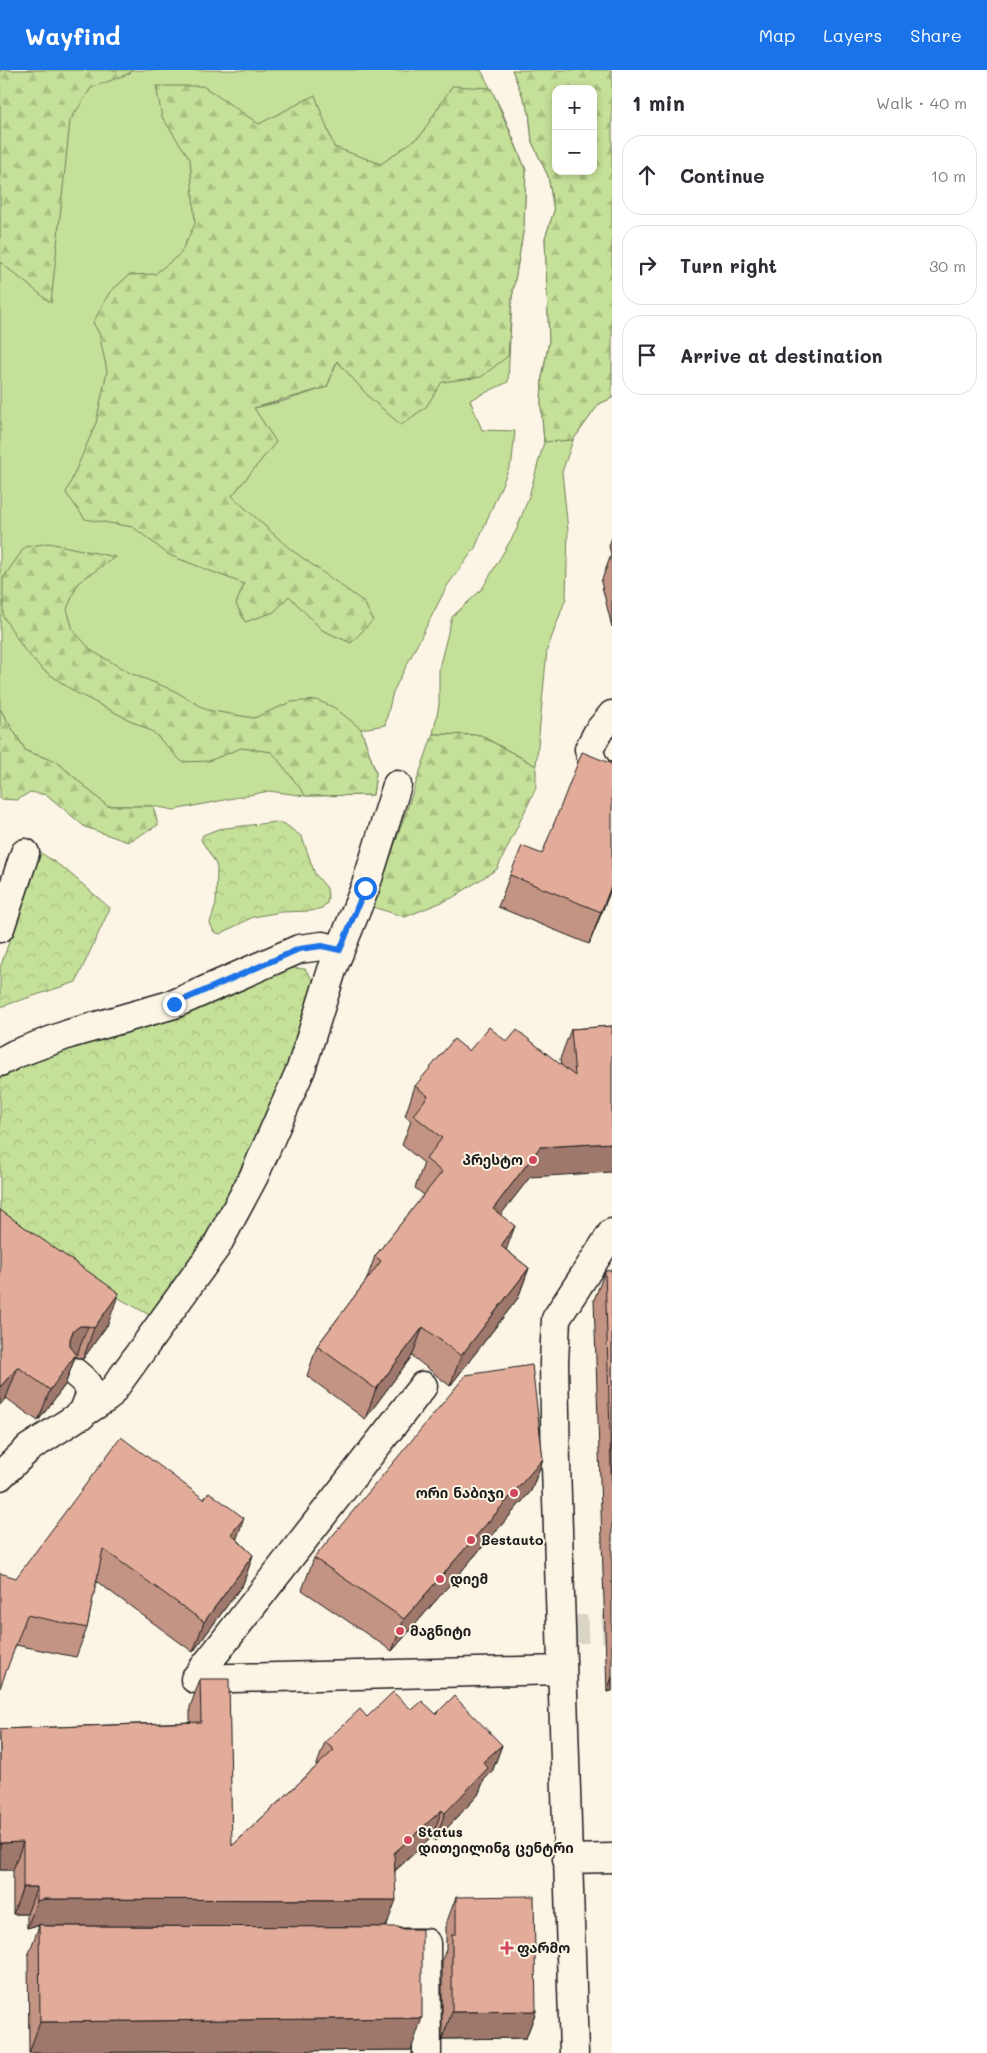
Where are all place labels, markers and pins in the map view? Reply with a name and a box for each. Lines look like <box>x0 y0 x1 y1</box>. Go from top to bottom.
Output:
place label: პრესტო <box>463 1150 523 1169</box>
marker: პრესტო <box>527 1154 539 1166</box>
place label: ორი ნაბიჯი <box>416 1483 504 1502</box>
marker: ორი ნაბიჯი <box>508 1487 520 1499</box>
place label: Bestauto <box>481 1530 544 1549</box>
marker: Bestauto <box>465 1534 477 1546</box>
place label: დიემ <box>450 1569 488 1588</box>
marker: დიემ <box>434 1573 446 1585</box>
place label: მაგნიტი <box>410 1621 471 1640</box>
marker: მაგნიტი <box>394 1625 406 1637</box>
place label: Status დითეილინგ ცენტრი <box>418 1822 574 1857</box>
marker: Status დითეილინგ ცენტრი <box>402 1834 414 1846</box>
place label: ფარმო <box>517 1938 570 1957</box>
marker: ფარმო <box>501 1942 513 1954</box>

